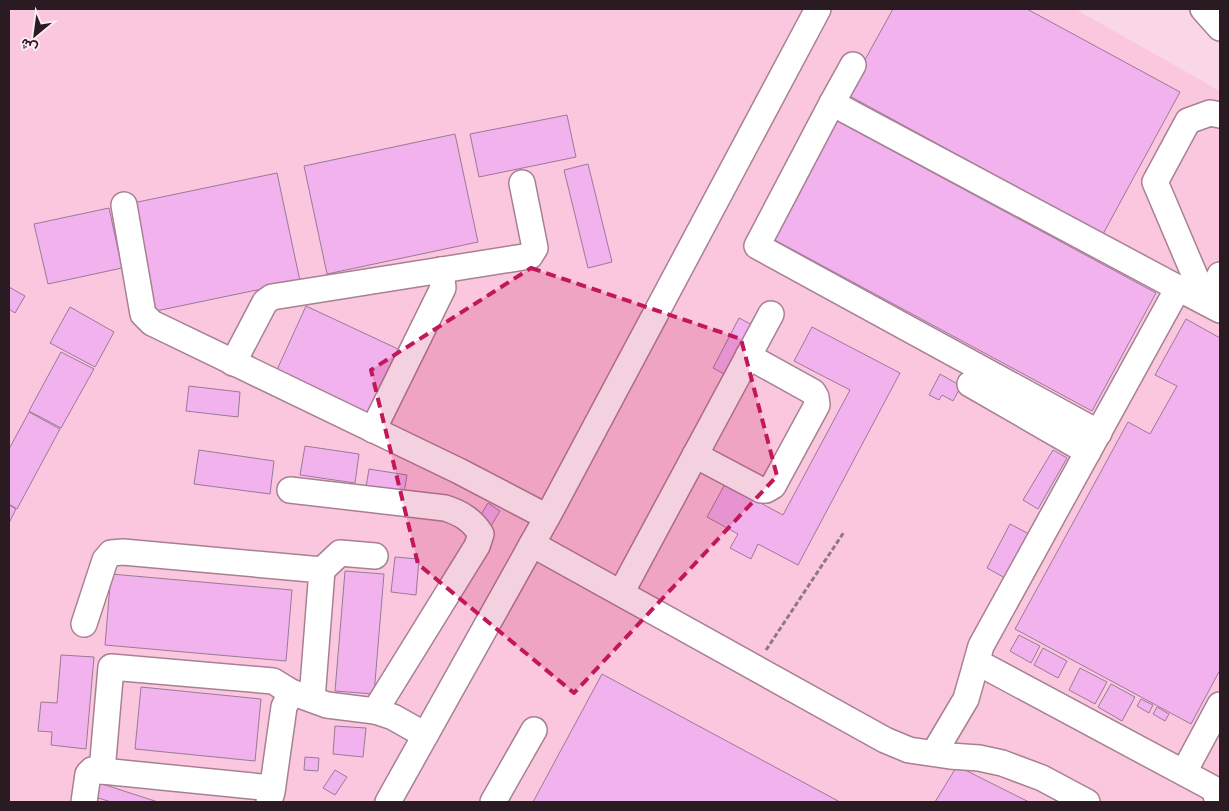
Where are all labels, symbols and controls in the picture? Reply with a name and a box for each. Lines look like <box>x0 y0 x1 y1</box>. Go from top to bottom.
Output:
north arrow <box>10 10 60 60</box>
text: ش <box>16 33 41 59</box>

